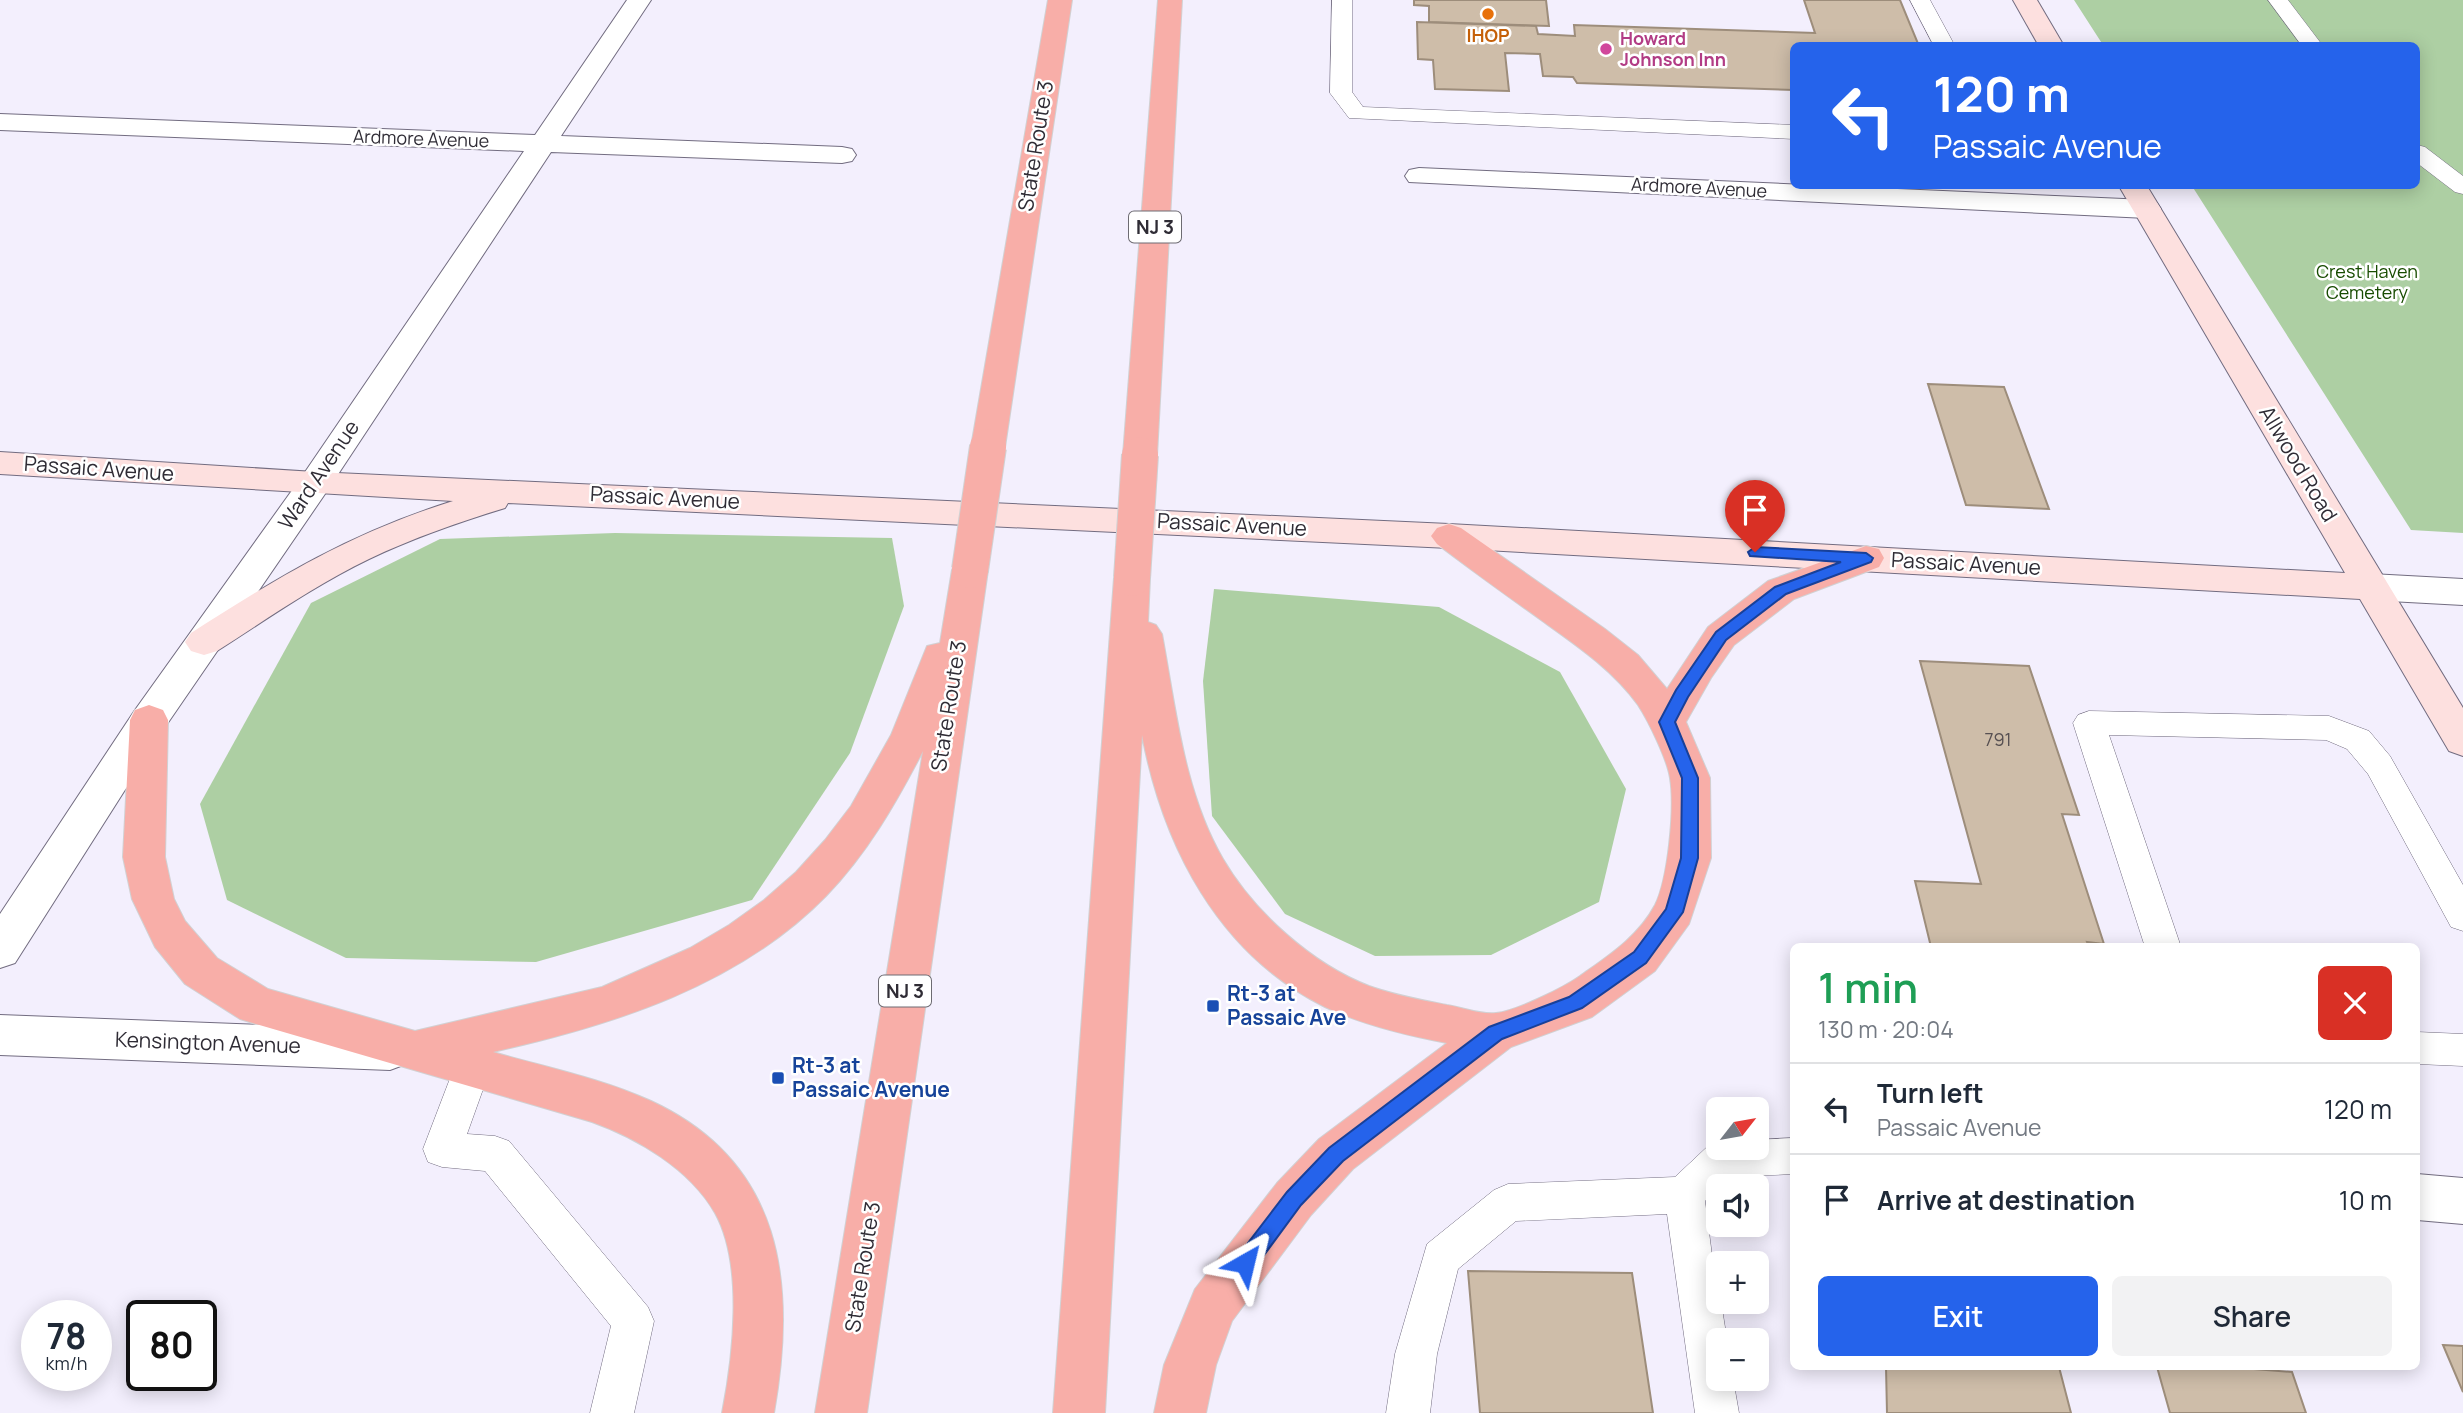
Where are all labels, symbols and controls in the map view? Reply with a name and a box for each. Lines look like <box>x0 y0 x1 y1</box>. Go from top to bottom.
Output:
marker: IHOP <box>1480 6 1496 22</box>
place label: IHOP <box>1466 23 1510 47</box>
place label: Howard Johnson Inn <box>1620 26 1726 71</box>
marker: Howard Johnson Inn <box>1598 41 1614 57</box>
text: 120 m <box>1933 60 2070 127</box>
icon: left <box>1818 70 1909 161</box>
street label: State Route 3 <box>1011 79 1059 213</box>
street label: Ardmore Avenue <box>353 124 490 152</box>
text: Passaic Avenue <box>1933 124 2162 168</box>
street label: Ardmore Avenue <box>1630 171 1768 203</box>
road number: NJ 3 <box>1129 212 1181 243</box>
park label: Crest Haven Cemetery <box>2316 259 2418 304</box>
street label: Allwood Road <box>2253 401 2344 526</box>
street label: Ward Avenue <box>271 414 365 535</box>
street label: Passaic Avenue <box>23 449 175 487</box>
street label: Passaic Avenue <box>589 479 741 515</box>
pin <box>1725 480 1785 552</box>
icon: arrive <box>1736 491 1774 529</box>
street label: Passaic Avenue <box>1156 506 1308 542</box>
street label: Passaic Avenue <box>1890 545 2042 581</box>
street label: State Route 3 <box>924 639 972 773</box>
house number: 791 <box>1984 727 2012 751</box>
text: 1 min <box>1818 958 1918 1016</box>
button: close <box>2318 966 2392 1040</box>
road number: NJ 3 <box>879 976 931 1007</box>
place label: Rt-3 at Passaic Ave <box>1227 979 1346 1031</box>
marker: Rt-3 at Passaic Ave <box>1205 998 1221 1014</box>
text: 130 m · 20:04 <box>1818 1013 1954 1045</box>
street label: Kensington Avenue <box>115 1025 301 1059</box>
place label: Rt-3 at Passaic Avenue <box>792 1051 950 1103</box>
marker: Rt-3 at Passaic Avenue <box>770 1070 786 1086</box>
text: Turn left <box>1877 1075 1984 1111</box>
icon: left <box>1818 1090 1856 1128</box>
text: 120 m <box>2324 1091 2392 1127</box>
north arrow <box>1706 1097 1769 1160</box>
map controls <box>1706 1097 1769 1391</box>
text: Passaic Avenue <box>1877 1111 2042 1143</box>
button: sound <box>1706 1174 1769 1237</box>
icon: arrive <box>1818 1181 1856 1219</box>
text: Arrive at destination <box>1877 1182 2135 1218</box>
text: 10 m <box>2339 1182 2392 1218</box>
street label: State Route 3 <box>838 1200 886 1334</box>
position arrow <box>1208 1226 1282 1300</box>
button: + <box>1706 1251 1769 1314</box>
button: Exit <box>1818 1276 2098 1356</box>
button: Share <box>2112 1276 2392 1356</box>
speed limit sign: 80 <box>126 1300 217 1391</box>
text: 78 <box>46 1312 87 1360</box>
button: − <box>1706 1328 1769 1391</box>
text: km/h <box>46 1351 87 1375</box>

